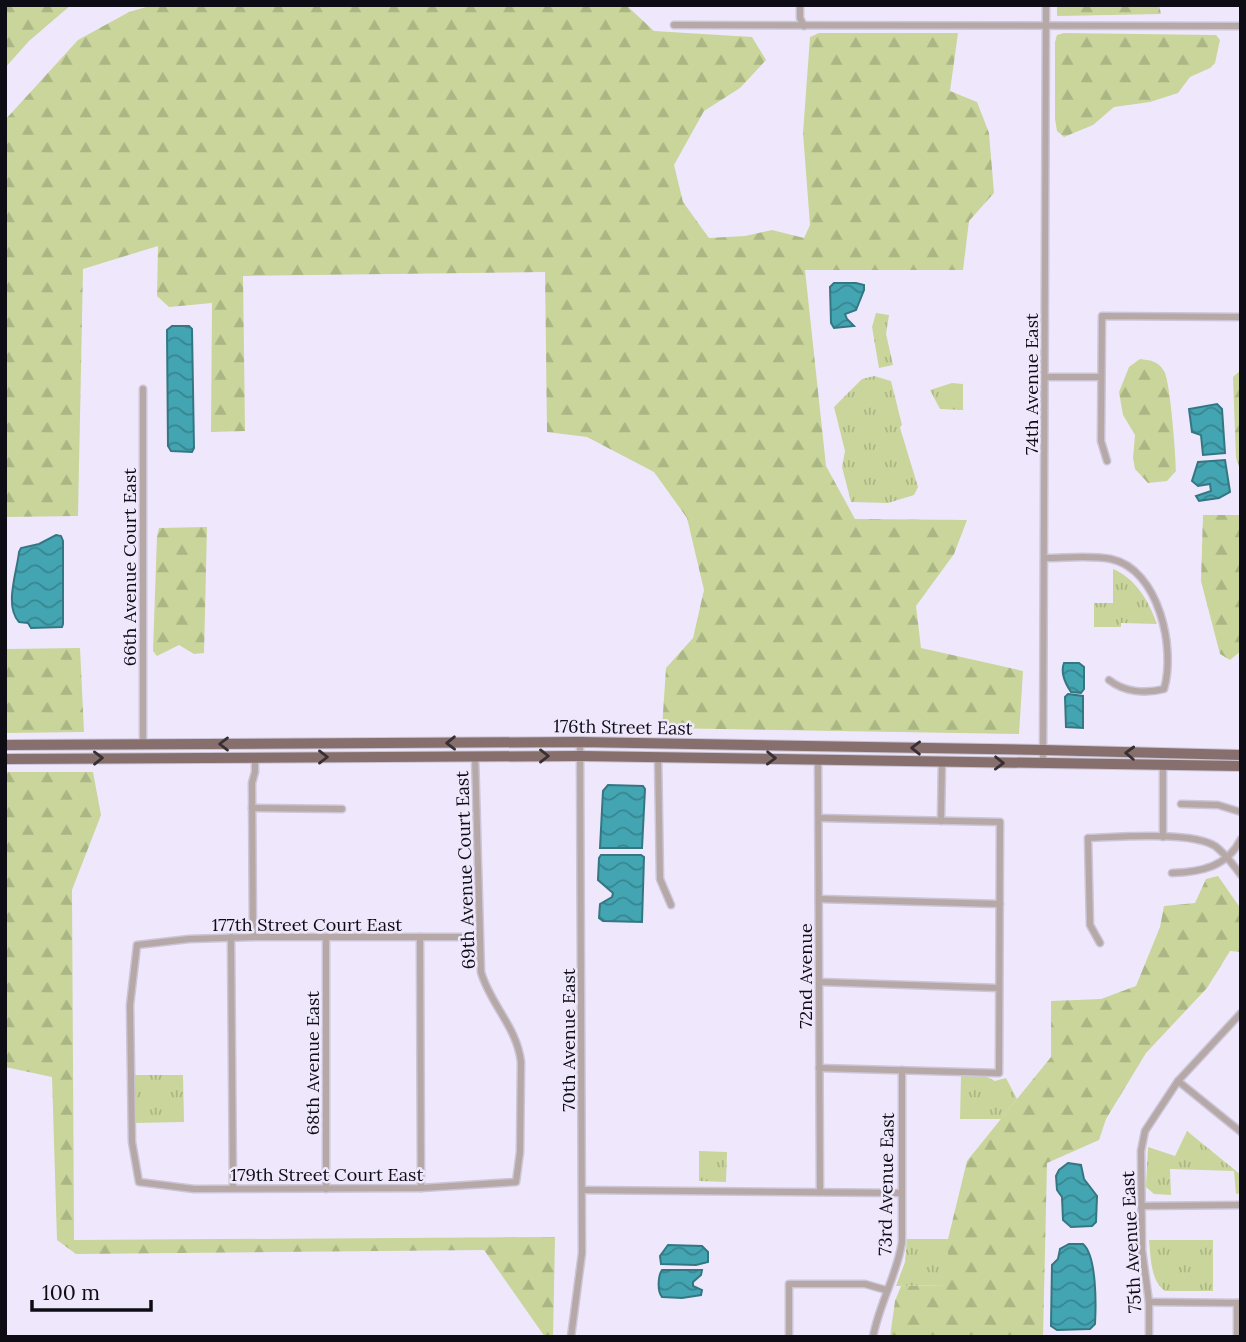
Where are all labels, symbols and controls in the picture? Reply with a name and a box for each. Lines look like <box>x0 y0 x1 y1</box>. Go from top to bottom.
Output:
street label: 74th Avenue East <box>1020 313 1043 455</box>
street label: 66th Avenue Court East <box>118 468 141 666</box>
street label: 176th Street East <box>553 714 693 740</box>
one-way arrow <box>445 735 456 751</box>
one-way arrow <box>218 736 228 752</box>
one-way arrow <box>911 740 922 755</box>
one-way arrow <box>1124 745 1135 760</box>
one-way arrow <box>539 748 549 764</box>
one-way arrow <box>318 749 329 765</box>
one-way arrow <box>93 750 104 766</box>
one-way arrow <box>766 751 777 766</box>
one-way arrow <box>993 755 1004 770</box>
street label: 69th Avenue Court East <box>450 770 480 970</box>
street label: 177th Street Court East <box>212 913 402 936</box>
street label: 72nd Avenue <box>794 923 817 1029</box>
street label: 70th Avenue East <box>557 968 580 1112</box>
street label: 68th Avenue East <box>301 991 324 1135</box>
street label: 73rd Avenue East <box>873 1112 899 1256</box>
street label: 179th Street Court East <box>231 1163 423 1186</box>
street label: 75th Avenue East <box>1116 1170 1146 1314</box>
scale bar <box>32 1268 150 1312</box>
text: 100 m <box>42 1279 100 1306</box>

